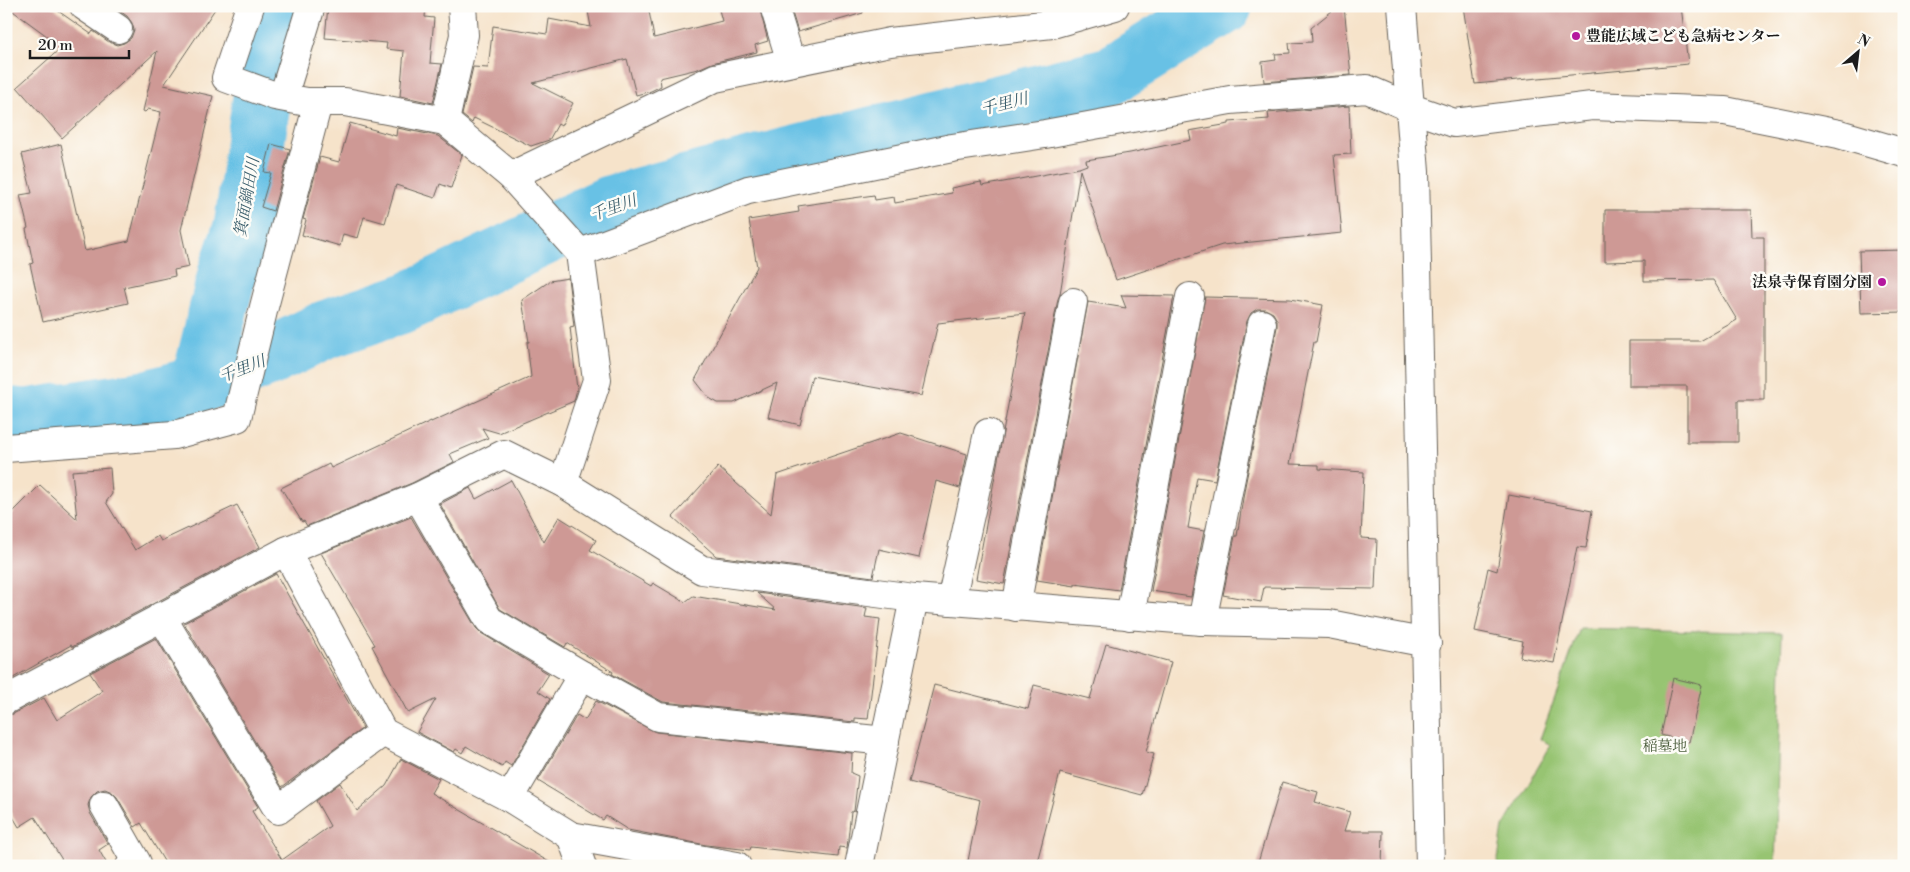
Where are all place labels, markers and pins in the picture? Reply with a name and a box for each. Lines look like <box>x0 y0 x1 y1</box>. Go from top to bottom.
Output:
place label: 豊能広域こども急病センター <box>1586 27 1780 46</box>
marker: 豊能広域こども急病センター <box>1570 30 1582 42</box>
place label: 法泉寺保育園分園 <box>1752 273 1872 292</box>
marker: 法泉寺保育園分園 <box>1876 276 1888 288</box>

